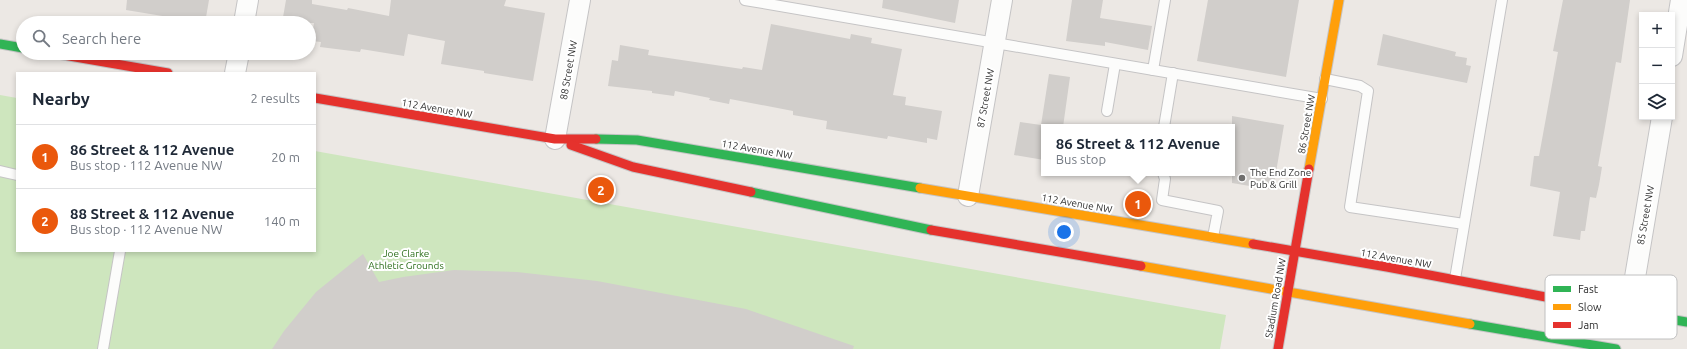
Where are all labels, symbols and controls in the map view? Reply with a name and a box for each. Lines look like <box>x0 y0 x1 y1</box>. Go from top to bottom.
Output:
map controls <box>1639 12 1675 120</box>
button: + <box>1639 12 1675 48</box>
search box <box>16 16 316 60</box>
icon: search <box>30 27 52 49</box>
text: Search here <box>62 30 141 47</box>
street label: 88 Street NW <box>558 40 579 101</box>
button: − <box>1639 48 1675 84</box>
street label: 87 Street NW <box>975 68 996 129</box>
button: layers <box>1639 84 1675 120</box>
text: Nearby <box>32 89 90 108</box>
text: 2 results <box>250 91 300 105</box>
street label: 86 Street NW <box>1296 94 1317 155</box>
street label: 112 Avenue NW <box>401 97 473 120</box>
popup <box>1041 124 1235 176</box>
text: 86 Street & 112 Avenue <box>1056 135 1220 152</box>
street label: 112 Avenue NW <box>721 138 793 161</box>
text: 86 Street & 112 Avenue <box>70 141 234 158</box>
text: 1 <box>41 150 49 164</box>
text: 20 m <box>271 150 300 164</box>
text: Bus stop <box>1056 152 1106 166</box>
text: Bus stop · 112 Avenue NW <box>70 158 222 172</box>
place label: The End Zone Pub & Grill <box>1250 167 1311 190</box>
marker: The End Zone Pub & Grill <box>1237 173 1247 183</box>
pin: 2 <box>588 175 614 205</box>
street label: 85 Street NW <box>1635 185 1656 246</box>
pin: 1 <box>1125 189 1151 219</box>
street label: 112 Avenue NW <box>1041 192 1113 215</box>
text: 88 Street & 112 Avenue <box>70 205 234 222</box>
text: 2 <box>41 214 49 228</box>
text: 140 m <box>264 214 300 228</box>
text: Bus stop · 112 Avenue NW <box>70 222 222 236</box>
your location <box>1054 222 1074 242</box>
street label: 112 Avenue NW <box>1360 247 1432 270</box>
park label: Joe Clarke Athletic Grounds <box>368 248 444 271</box>
street label: Stadium Road NW <box>1263 257 1288 339</box>
legend <box>1545 275 1677 339</box>
text: Fast <box>1578 283 1599 295</box>
text: Slow <box>1578 301 1602 313</box>
text: Jam <box>1578 319 1599 331</box>

